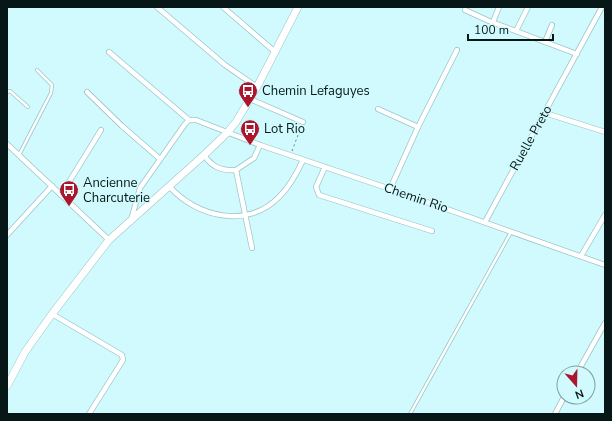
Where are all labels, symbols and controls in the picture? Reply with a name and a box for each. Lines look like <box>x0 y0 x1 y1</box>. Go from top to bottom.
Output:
scale bar <box>468 16 553 42</box>
text: 100 m <box>474 22 509 38</box>
bus stop icon: Chemin Lefaguyes <box>237 80 259 108</box>
place label: Chemin Lefaguyes <box>262 82 370 100</box>
street label: Ruelle Preto <box>506 102 556 174</box>
bus stop icon: Lot Rio <box>239 118 261 146</box>
place label: Lot Rio <box>264 120 305 138</box>
place label: Ancienne Charcuterie <box>83 174 150 207</box>
bus stop icon: Ancienne Charcuterie <box>58 179 80 207</box>
street label: Chemin Rio <box>381 179 451 217</box>
north arrow <box>556 365 596 405</box>
text: N <box>573 385 586 402</box>

